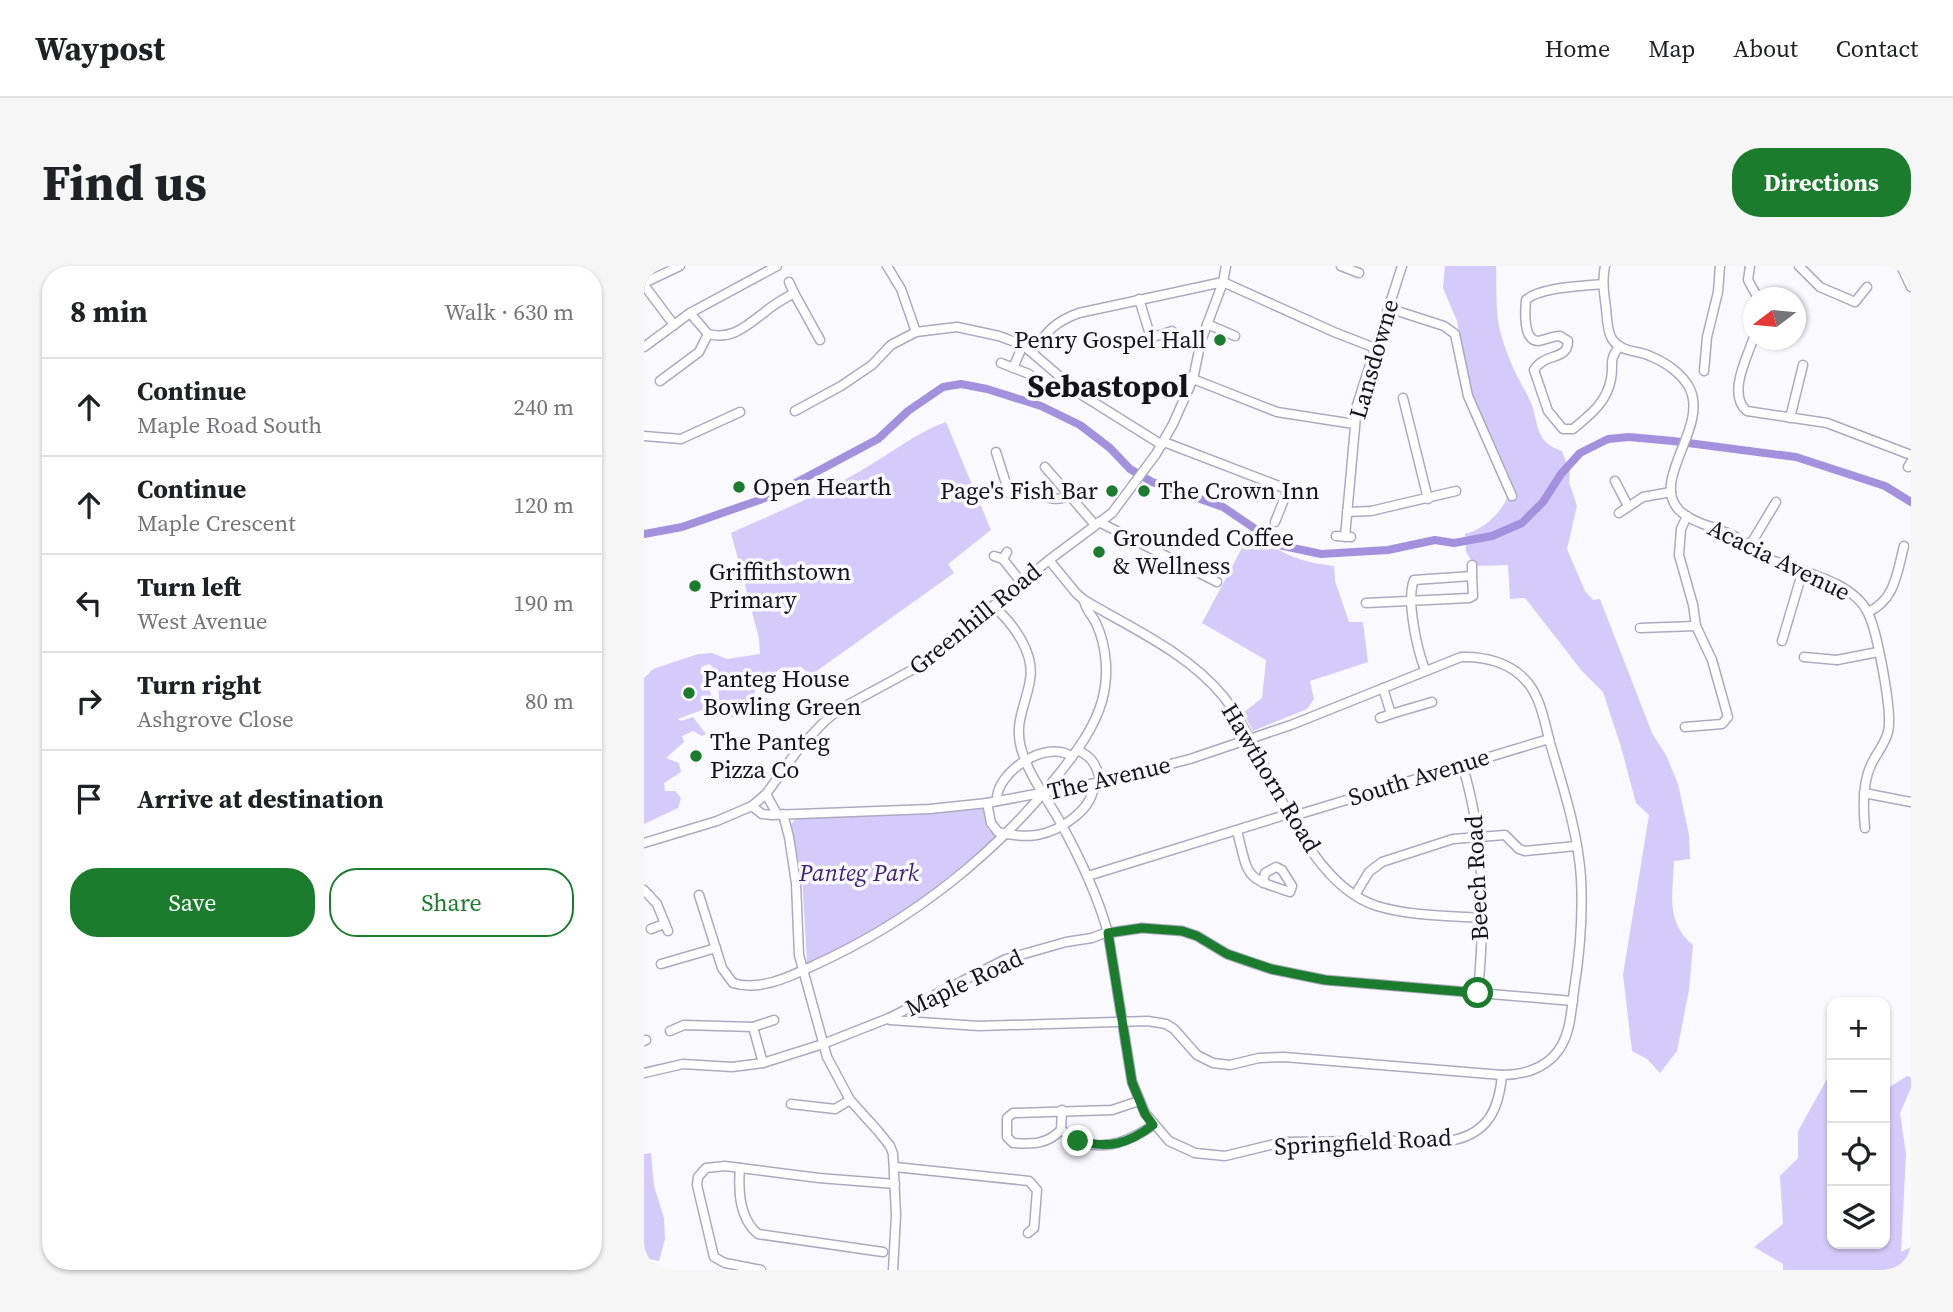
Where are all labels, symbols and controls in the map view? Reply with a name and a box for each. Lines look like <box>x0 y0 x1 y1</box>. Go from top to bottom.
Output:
text: Waypost <box>35 26 165 71</box>
text: Home <box>1545 32 1610 65</box>
text: Map <box>1648 32 1695 65</box>
text: About <box>1733 32 1798 65</box>
text: Contact <box>1836 32 1918 65</box>
button: Directions <box>1732 148 1911 217</box>
text: Find us <box>42 149 207 216</box>
north arrow <box>1743 287 1806 350</box>
text: 8 min <box>70 291 148 332</box>
street label: Lansdowne <box>1341 295 1406 423</box>
text: Walk · 630 m <box>444 296 574 328</box>
place label: Penry Gospel Hall <box>1014 323 1206 356</box>
marker: Penry Gospel Hall <box>1212 332 1228 348</box>
district label: Sebastopol <box>1027 364 1189 408</box>
text: Continue <box>137 373 246 409</box>
icon: ahead <box>70 388 108 426</box>
text: 240 m <box>513 391 574 423</box>
text: Maple Road South <box>137 409 322 441</box>
place label: Open Hearth <box>753 470 892 503</box>
text: Continue <box>137 471 246 507</box>
place label: Page's Fish Bar <box>940 474 1098 507</box>
place label: The Crown Inn <box>1158 474 1319 507</box>
marker: Open Hearth <box>731 479 747 495</box>
marker: Page's Fish Bar <box>1104 483 1120 499</box>
marker: The Crown Inn <box>1136 483 1152 499</box>
icon: ahead <box>70 486 108 524</box>
text: 120 m <box>513 489 574 521</box>
text: Maple Crescent <box>137 507 296 539</box>
street label: Acacia Avenue <box>1702 511 1856 608</box>
place label: Grounded Coffee & Wellness <box>1113 521 1294 582</box>
marker: Grounded Coffee & Wellness <box>1091 544 1107 560</box>
place label: Griffithstown Primary <box>709 555 851 616</box>
street label: Greenhill Road <box>902 555 1048 682</box>
text: Turn left <box>137 569 241 605</box>
marker: Griffithstown Primary <box>687 578 703 594</box>
icon: left <box>70 584 108 622</box>
text: 190 m <box>513 587 574 619</box>
text: West Avenue <box>137 605 268 637</box>
place label: Panteg House Bowling Green <box>703 662 861 723</box>
text: Turn right <box>137 667 261 703</box>
icon: right <box>70 682 108 720</box>
text: 80 m <box>525 685 574 717</box>
marker: Panteg House Bowling Green <box>681 685 697 701</box>
street label: Hawthorn Road <box>1214 697 1329 859</box>
text: Ashgrove Close <box>137 703 294 735</box>
place label: The Panteg Pizza Co <box>710 725 830 786</box>
street label: South Avenue <box>1344 739 1493 814</box>
street label: The Avenue <box>1044 747 1174 808</box>
marker: The Panteg Pizza Co <box>688 748 704 764</box>
icon: arrive <box>70 780 108 818</box>
text: Arrive at destination <box>137 781 384 817</box>
street label: Beech Road <box>1457 814 1496 942</box>
park label: Panteg Park <box>798 856 920 889</box>
button: Save <box>70 868 315 937</box>
button: Share <box>329 868 574 937</box>
street label: Maple Road <box>900 941 1028 1024</box>
route start <box>1462 977 1493 1008</box>
map controls <box>1827 997 1890 1249</box>
button: + <box>1827 997 1890 1060</box>
button: − <box>1827 1060 1890 1123</box>
street label: Springfield Road <box>1273 1120 1453 1163</box>
button: locate <box>1827 1123 1890 1186</box>
route end <box>1062 1125 1093 1156</box>
button: layers <box>1827 1186 1890 1249</box>

